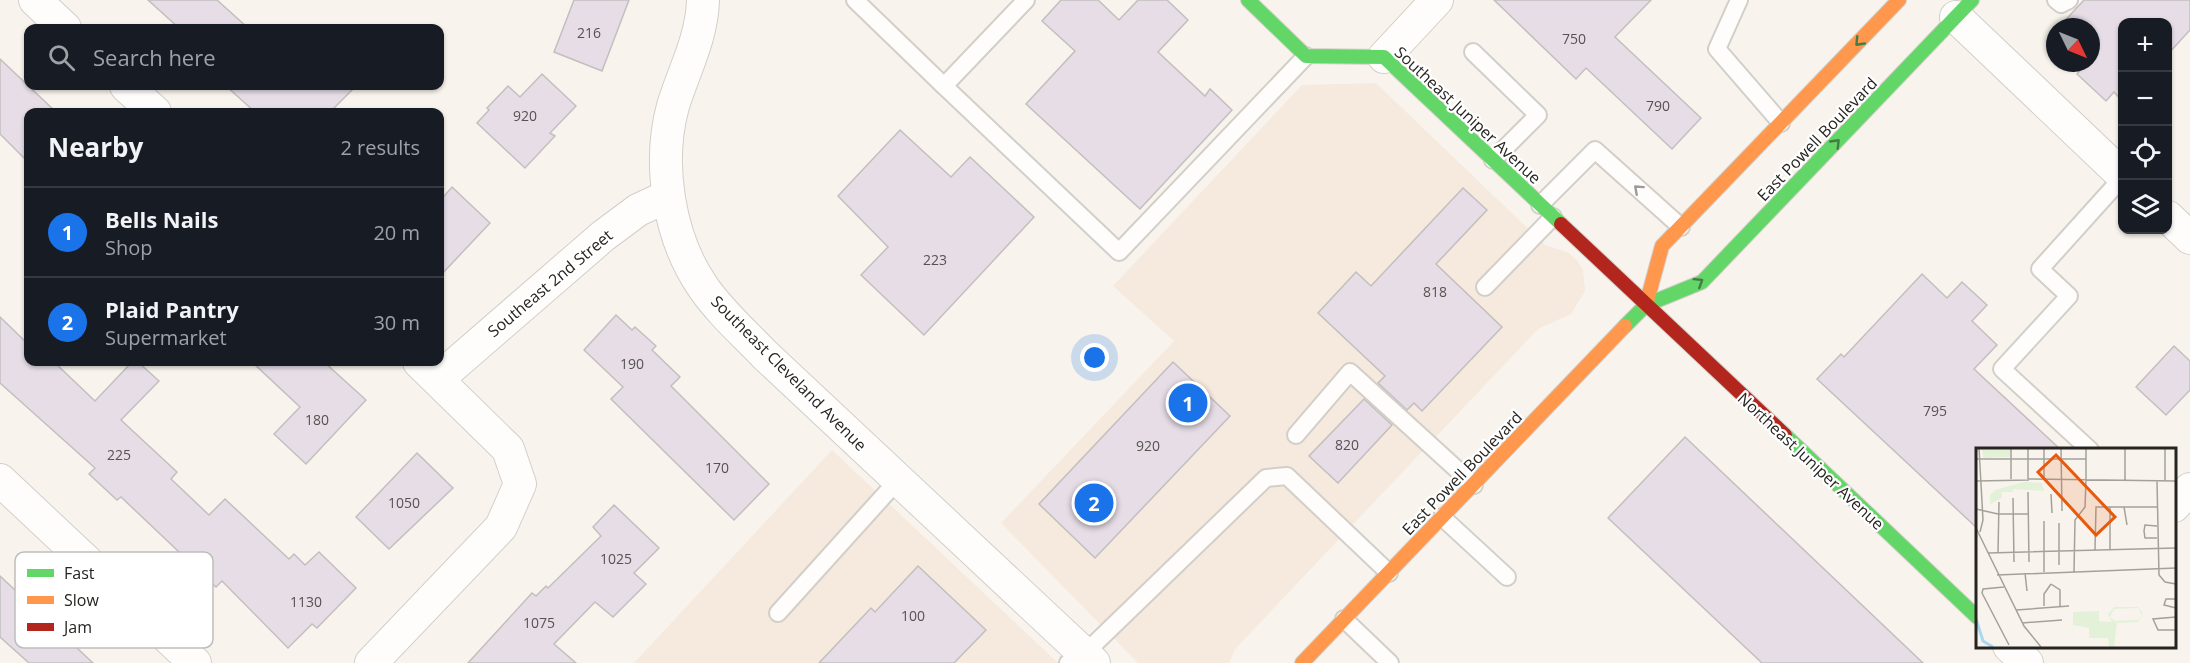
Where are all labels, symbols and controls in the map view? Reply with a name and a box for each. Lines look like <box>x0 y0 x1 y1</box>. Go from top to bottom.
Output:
north arrow <box>2046 18 2100 72</box>
map controls <box>2118 18 2172 234</box>
button: + <box>2118 18 2172 72</box>
house number: 216 <box>577 23 601 42</box>
search box <box>24 24 444 90</box>
house number: 750 <box>1562 29 1586 48</box>
one-way arrow <box>1855 35 1866 46</box>
icon: search <box>45 41 78 74</box>
street label: Southeast Juniper Avenue <box>1390 41 1546 189</box>
text: Search here <box>93 42 216 72</box>
street label: East Powell Boulevard <box>1752 72 1882 206</box>
button: − <box>2118 72 2172 126</box>
house number: 790 <box>1646 96 1670 115</box>
house number: 920 <box>513 106 537 125</box>
button: locate <box>2118 126 2172 180</box>
text: Nearby <box>48 129 143 165</box>
text: 2 results <box>340 134 420 161</box>
one-way arrow <box>1828 140 1839 151</box>
button: layers <box>2118 180 2172 234</box>
one-way arrow <box>1634 185 1645 196</box>
text: Bells Nails <box>105 204 218 234</box>
text: 1 <box>62 219 73 246</box>
text: 20 m <box>373 219 420 246</box>
street label: Southeast 2nd Street <box>483 224 617 342</box>
text: Shop <box>105 234 153 261</box>
house number: 223 <box>923 250 947 269</box>
one-way arrow <box>1693 277 1703 289</box>
house number: 818 <box>1423 282 1447 301</box>
street label: Southeast Cleveland Avenue <box>706 290 872 456</box>
text: Plaid Pantry <box>105 294 239 324</box>
text: 2 <box>62 309 73 336</box>
text: 30 m <box>373 309 420 336</box>
text: Supermarket <box>105 324 227 351</box>
your location <box>1080 343 1109 372</box>
house number: 190 <box>620 354 644 373</box>
pin: 1 <box>1168 380 1208 426</box>
street label: Northeast Juniper Avenue <box>1733 387 1889 535</box>
house number: 795 <box>1923 401 1947 420</box>
street label: East Powell Boulevard <box>1397 406 1527 540</box>
house number: 180 <box>305 410 329 429</box>
house number: 820 <box>1335 435 1359 454</box>
house number: 920 <box>1136 436 1160 455</box>
house number: 225 <box>107 445 131 464</box>
inset map <box>1976 448 2175 648</box>
house number: 170 <box>705 458 729 477</box>
pin: 2 <box>1074 480 1114 526</box>
house number: 1050 <box>388 493 420 512</box>
house number: 1025 <box>600 549 632 568</box>
legend <box>15 552 213 648</box>
text: Fast <box>64 562 95 584</box>
text: Slow <box>64 589 99 611</box>
house number: 1130 <box>290 592 322 611</box>
house number: 100 <box>901 606 925 625</box>
house number: 1075 <box>523 613 555 632</box>
text: Jam <box>62 616 92 638</box>

